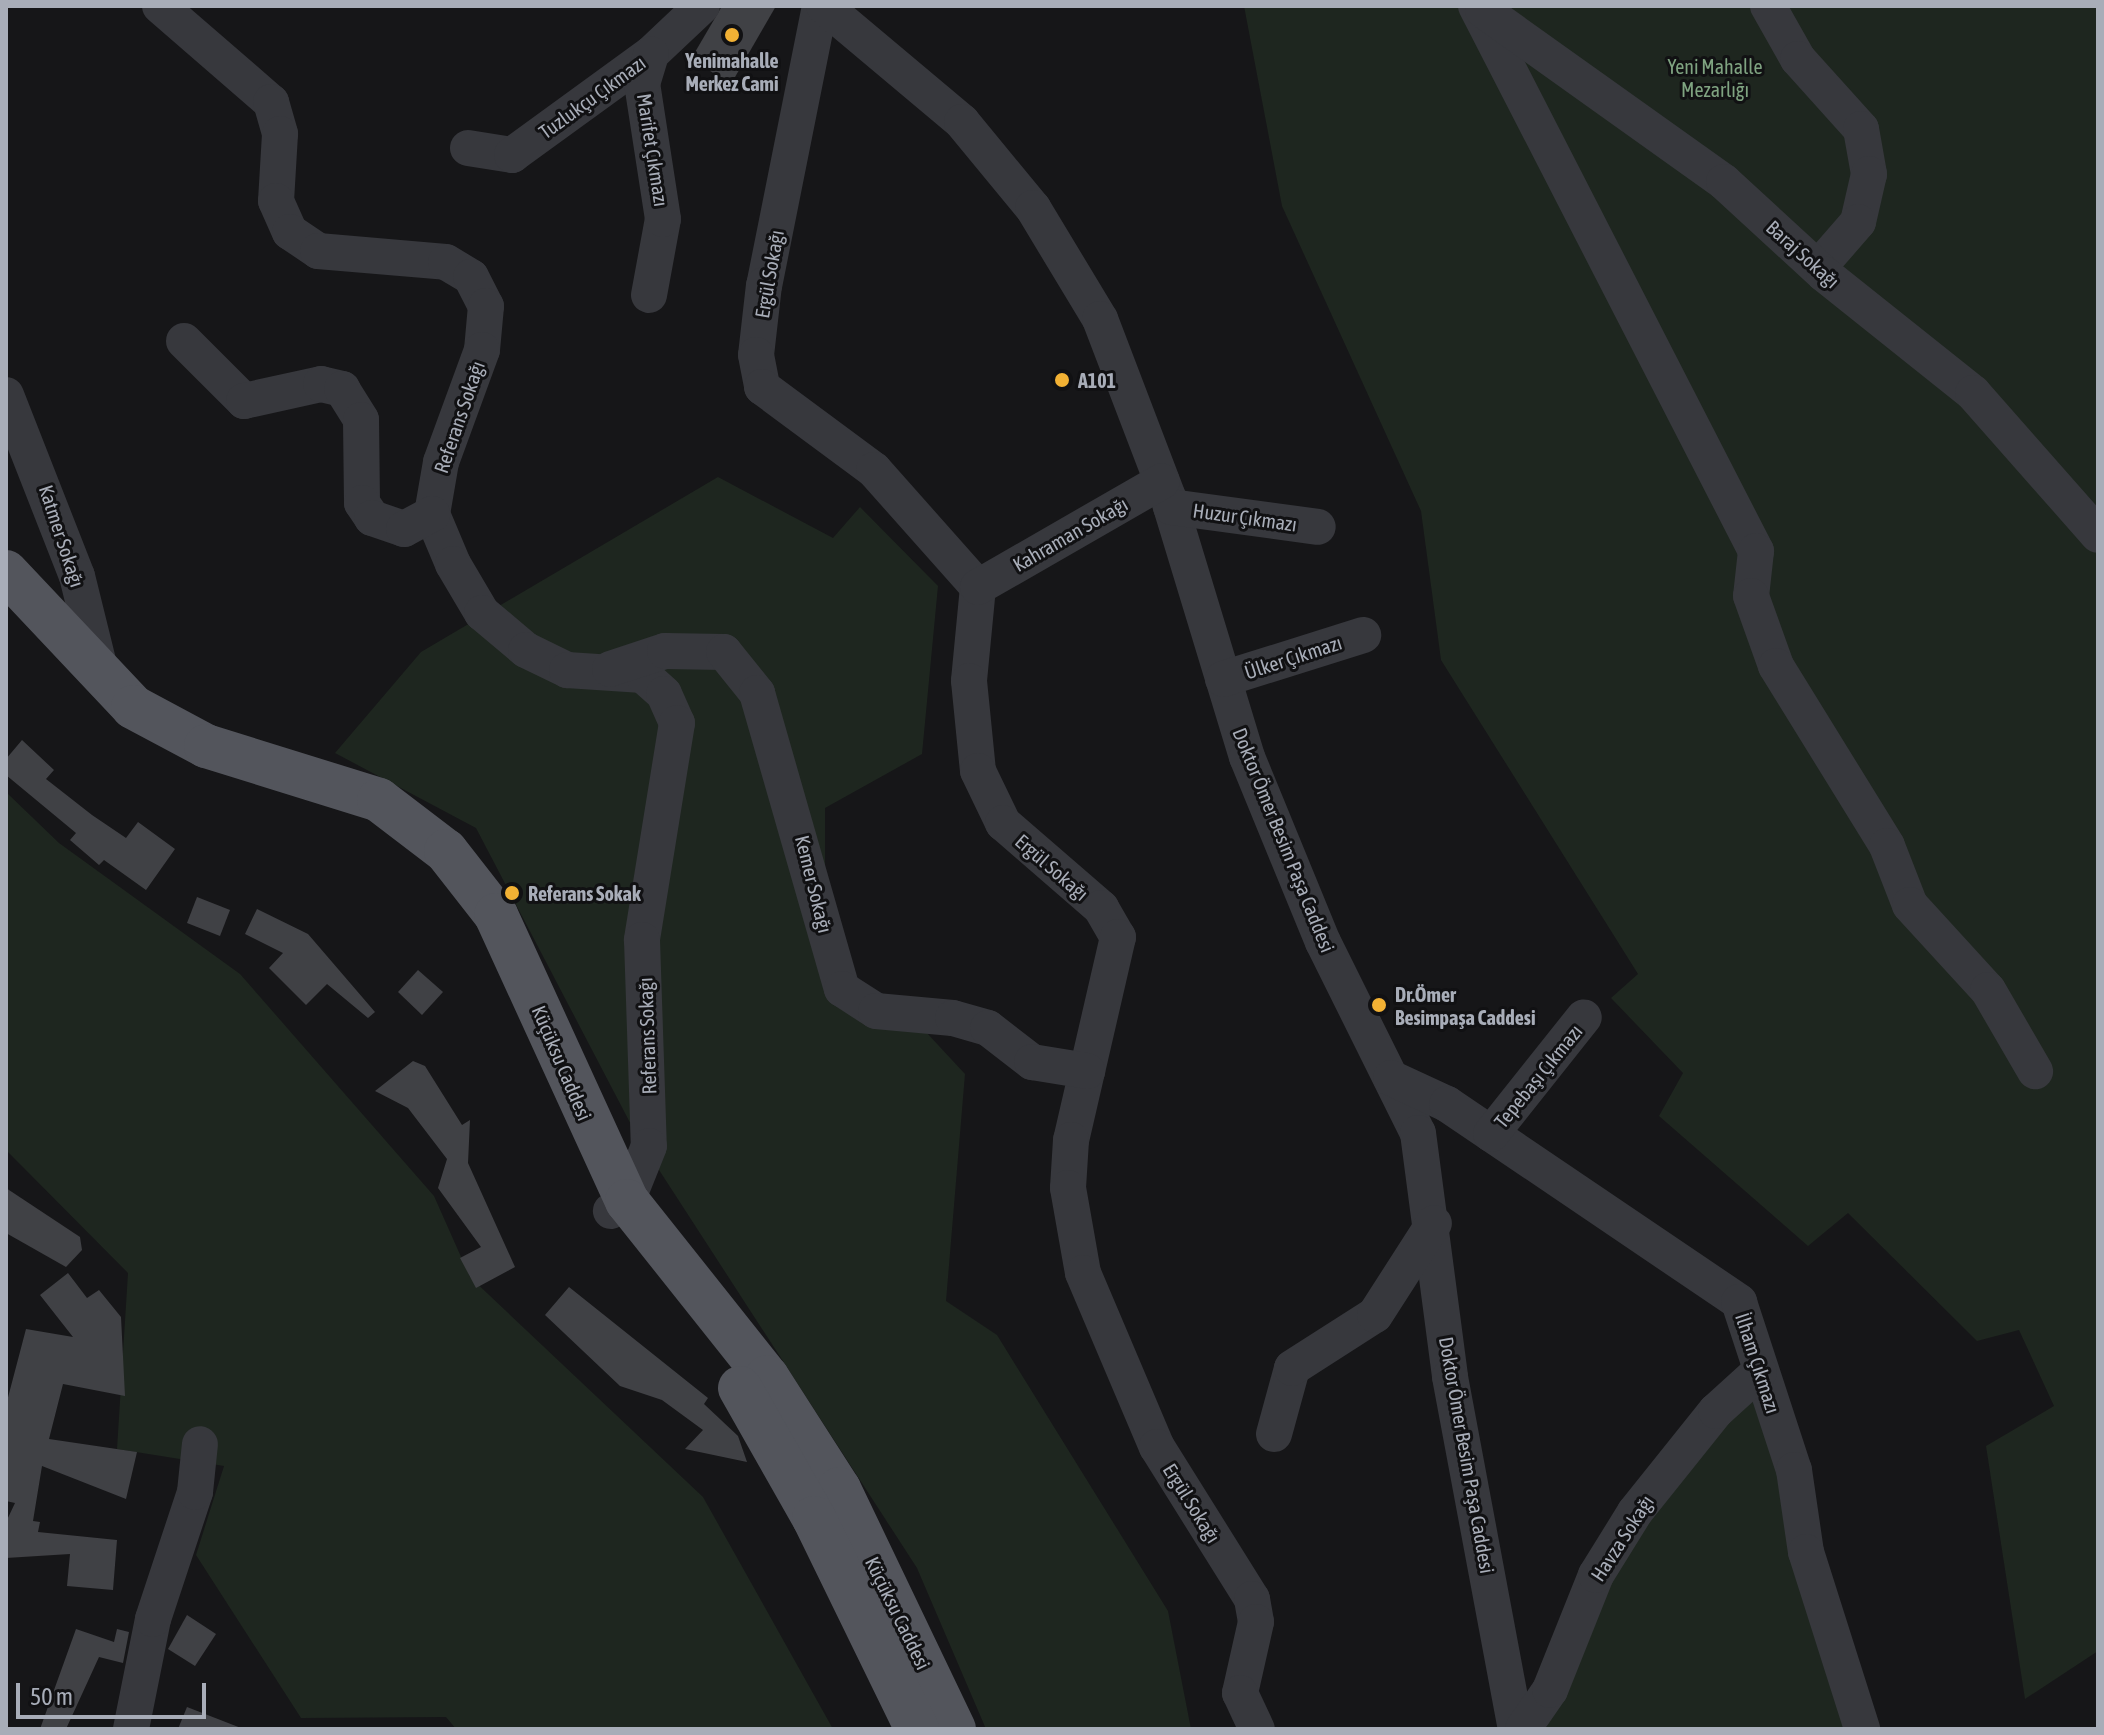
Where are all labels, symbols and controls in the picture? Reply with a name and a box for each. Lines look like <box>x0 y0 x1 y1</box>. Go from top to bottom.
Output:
marker: Yenimahalle Merkez Cami <box>723 26 741 44</box>
place label: Yenimahalle Merkez Cami <box>685 48 779 95</box>
street label: Tuzlukçu Çıkmazı <box>534 50 650 144</box>
park label: Yeni Mahalle Mezarlıḡı <box>1668 54 1762 101</box>
street label: Marifet Çıkmazı <box>632 92 674 208</box>
street label: Baraj Sokağı <box>1762 215 1844 293</box>
street label: Ergül Sokağı <box>749 228 789 320</box>
street label: Referans Sokağı <box>429 358 489 476</box>
place label: A101 <box>1078 368 1116 392</box>
marker: A101 <box>1053 371 1071 389</box>
street label: Katmer Sokağı <box>34 482 90 590</box>
street label: Kahraman Sokağı <box>1008 491 1132 577</box>
street label: Huzur Çıkmazı <box>1191 498 1299 536</box>
street label: Ülker Çıkmazı <box>1241 630 1345 684</box>
street label: Doktor Ömer Besim Paşa Caddesi <box>1228 724 1340 956</box>
street label: Ergül Sokağı <box>1010 829 1094 905</box>
street label: Kemer Sokağı <box>790 833 838 935</box>
place label: Referans Sokak <box>528 881 641 905</box>
marker: Referans Sokak <box>503 884 521 902</box>
street label: Referans Sokağı <box>633 977 661 1095</box>
place label: Dr.Ömer Besimpaşa Caddesi <box>1395 982 1535 1029</box>
marker: Dr.Ömer Besimpaşa Caddesi <box>1370 996 1388 1014</box>
street label: Küçüksu Caddesi <box>527 1002 597 1124</box>
street label: Tepebaşı Çıkmazı <box>1489 1019 1587 1133</box>
street label: İlham Çıkmazı <box>1730 1310 1786 1416</box>
street label: Doktor Ömer Besim Paşa Caddesi <box>1434 1335 1500 1575</box>
street label: Ergül Sokağı <box>1158 1459 1226 1547</box>
street label: Havza Sokağı <box>1585 1491 1659 1585</box>
street label: Küçüksu Caddesi <box>860 1553 936 1673</box>
scale bar <box>20 1667 210 1717</box>
text: 50 m <box>30 1683 73 1710</box>

